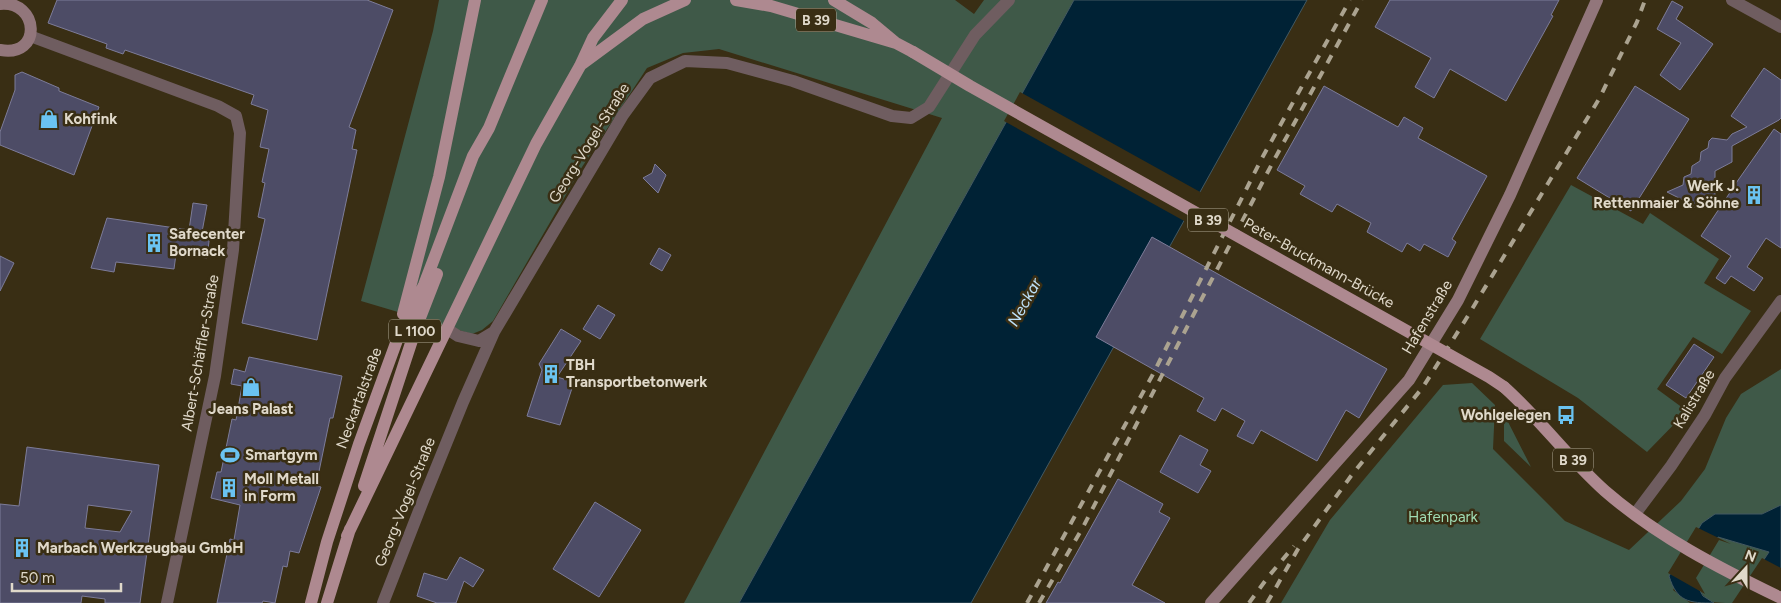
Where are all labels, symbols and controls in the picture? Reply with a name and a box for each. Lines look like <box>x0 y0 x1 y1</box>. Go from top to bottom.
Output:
road number: B 39 <box>796 8 836 32</box>
street label: Georg-Vogel-Straße <box>545 80 633 206</box>
shop icon: Kohfink <box>38 108 60 130</box>
place label: Kohfink <box>64 110 117 128</box>
place label: Werk J. Rettenmaier & Söhne <box>1593 177 1740 212</box>
building icon: Werk J. Rettenmaier & Söhne <box>1743 184 1765 206</box>
road number: B 39 <box>1188 208 1228 232</box>
street label: Peter-Bruckmann-Brücke <box>1241 214 1397 312</box>
place label: Safecenter Bornack <box>169 225 245 260</box>
building icon: Safecenter Bornack <box>143 232 165 254</box>
street label: Albert-Schäffler-Straße <box>177 273 223 433</box>
water label: Neckar <box>1003 274 1046 330</box>
street label: Hafenstraße <box>1398 277 1456 357</box>
road number: L 1100 <box>389 320 441 342</box>
street label: Neckartalstraße <box>332 345 386 451</box>
place label: TBH Transportbetonwerk <box>566 356 707 391</box>
building icon: TBH Transportbetonwerk <box>540 363 562 385</box>
street label: Kalistraße <box>1669 366 1719 432</box>
shop icon: Jeans Palast <box>240 376 262 398</box>
place label: Jeans Palast <box>208 400 294 418</box>
bus stop icon: Wohlgelegen <box>1555 404 1577 426</box>
place label: Wohlgelegen <box>1461 406 1551 424</box>
street label: Georg-Vogel-Straße <box>371 435 439 569</box>
sports icon: Smartgym <box>219 444 241 466</box>
place label: Smartgym <box>245 446 318 464</box>
road number: B 39 <box>1553 448 1593 472</box>
place label: Moll Metall in Form <box>244 470 319 505</box>
building icon: Moll Metall in Form <box>218 477 240 499</box>
park label: Hafenpark <box>1408 508 1479 526</box>
building icon: Marbach Werkzeugbau GmbH <box>11 537 33 559</box>
place label: Marbach Werkzeugbau GmbH <box>37 539 243 557</box>
north arrow <box>1721 543 1771 593</box>
text: N <box>1742 546 1759 566</box>
scale bar <box>12 560 121 592</box>
text: 50 m <box>20 569 55 587</box>

